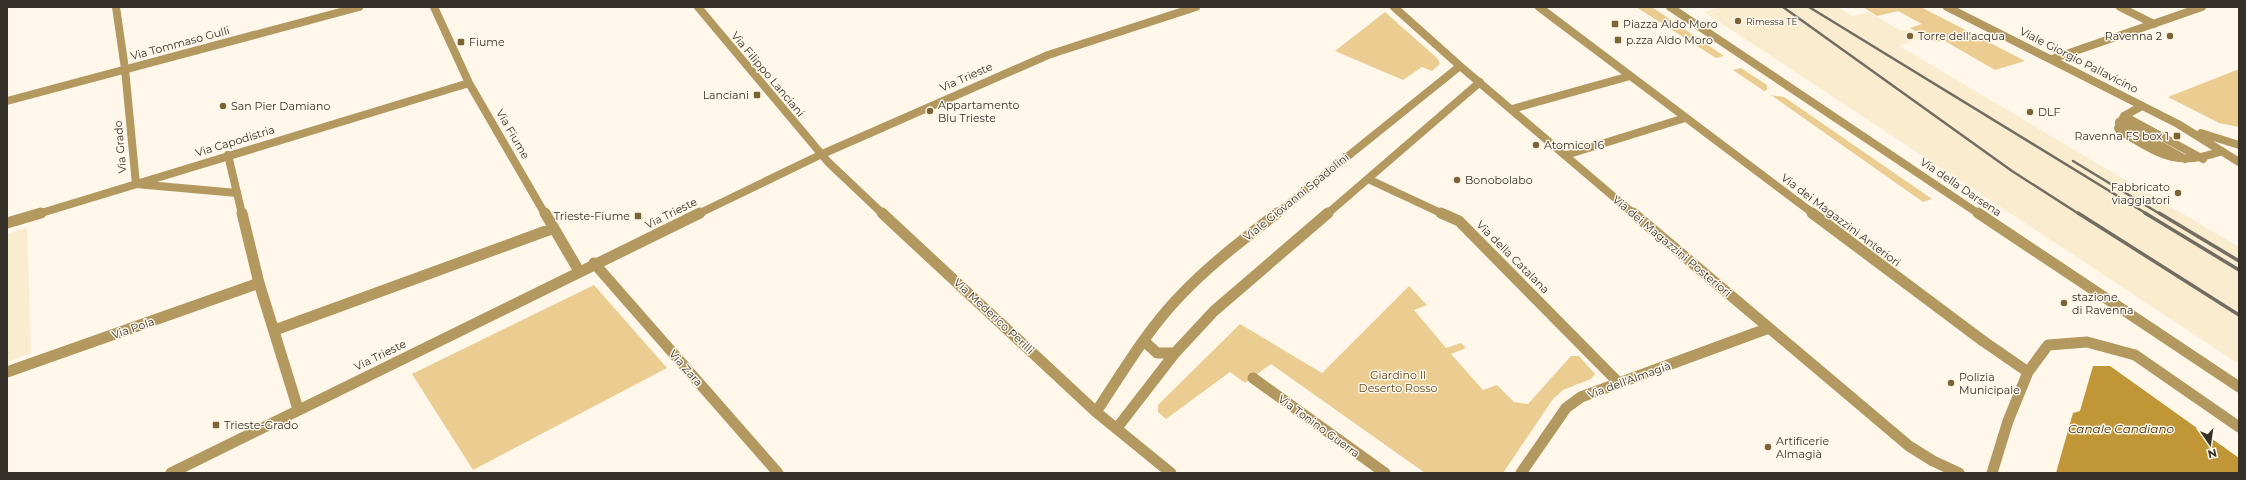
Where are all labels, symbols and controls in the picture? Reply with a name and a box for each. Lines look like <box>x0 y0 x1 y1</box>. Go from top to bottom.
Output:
marker: Rimessa TE <box>1733 16 1743 26</box>
place label: Rimessa TE <box>1746 16 1798 27</box>
place label: Piazza Aldo Moro <box>1623 17 1718 31</box>
marker: Piazza Aldo Moro <box>1610 19 1620 29</box>
street label: Via Tommaso Gulli <box>129 23 231 63</box>
street label: Viale Giorgio Pallavicino <box>2017 24 2141 96</box>
street label: Via Filippo Lanciani <box>728 29 808 119</box>
place label: Torre dell'acqua <box>1918 29 2005 43</box>
place label: Ravenna 2 <box>2105 29 2162 43</box>
marker: Torre dell'acqua <box>1905 31 1915 41</box>
marker: Ravenna 2 <box>2165 31 2175 41</box>
place label: p.zza Aldo Moro <box>1626 33 1713 47</box>
place label: Fiume <box>469 35 505 49</box>
marker: p.zza Aldo Moro <box>1613 35 1623 45</box>
marker: Fiume <box>456 37 466 47</box>
street label: Via Trieste <box>937 59 995 95</box>
place label: Lanciani <box>703 88 749 102</box>
marker: Lanciani <box>752 90 762 100</box>
place label: Appartamento Blu Trieste <box>938 98 1020 125</box>
place label: San Pier Damiano <box>231 99 330 113</box>
marker: San Pier Damiano <box>218 101 228 111</box>
place label: DLF <box>2038 105 2061 119</box>
street label: Via Fiume <box>493 106 533 162</box>
marker: Appartamento Blu Trieste <box>925 106 935 116</box>
marker: DLF <box>2025 107 2035 117</box>
street label: Via Grado <box>111 120 129 174</box>
street label: Via Capodistria <box>194 122 276 160</box>
place label: Ravenna FS box 1 <box>2075 129 2169 143</box>
marker: Ravenna FS box 1 <box>2172 131 2182 141</box>
place label: Atomico 16 <box>1544 138 1604 152</box>
marker: Atomico 16 <box>1531 140 1541 150</box>
street label: Viale Giovanni Spadolini <box>1240 150 1352 244</box>
street label: Via della Darsena <box>1918 155 2004 219</box>
street label: Via dei Magazzini Anteriori <box>1779 170 1904 270</box>
place label: Bonobolabo <box>1465 173 1533 187</box>
marker: Bonobolabo <box>1452 175 1462 185</box>
place label: Fabbricato viaggiatori <box>2111 180 2170 207</box>
marker: Fabbricato viaggiatori <box>2173 188 2183 198</box>
street label: Via dei Magazzini Posteriori <box>1610 192 1734 300</box>
street label: Via Trieste <box>643 194 700 232</box>
place label: Trieste-Fiume <box>554 209 630 223</box>
marker: Trieste-Fiume <box>633 211 643 221</box>
street label: Via della Catalana <box>1474 218 1552 296</box>
street label: Via Mederico Perilli <box>951 275 1037 357</box>
place label: stazione di Ravenna <box>2072 290 2133 317</box>
marker: stazione di Ravenna <box>2059 298 2069 308</box>
street label: Via Pola <box>110 314 156 342</box>
street label: Via Trieste <box>352 336 409 374</box>
street label: Via Zara <box>666 347 706 389</box>
street label: Via dell'Almagià <box>1585 358 1673 402</box>
park label: Giardino Il Deserto Rosso <box>1359 368 1438 395</box>
place label: Polizia Municipale <box>1959 370 2020 397</box>
marker: Polizia Municipale <box>1946 378 1956 388</box>
street label: Via Tonino Guerra <box>1276 392 1362 460</box>
place label: Trieste-Grado <box>224 418 298 432</box>
marker: Trieste-Grado <box>211 420 221 430</box>
water label: Canale Candiano <box>2068 421 2175 436</box>
north arrow <box>2190 424 2230 464</box>
place label: Artificerie Almagià <box>1776 434 1830 461</box>
marker: Artificerie Almagià <box>1763 442 1773 452</box>
text: N <box>2206 446 2218 462</box>

